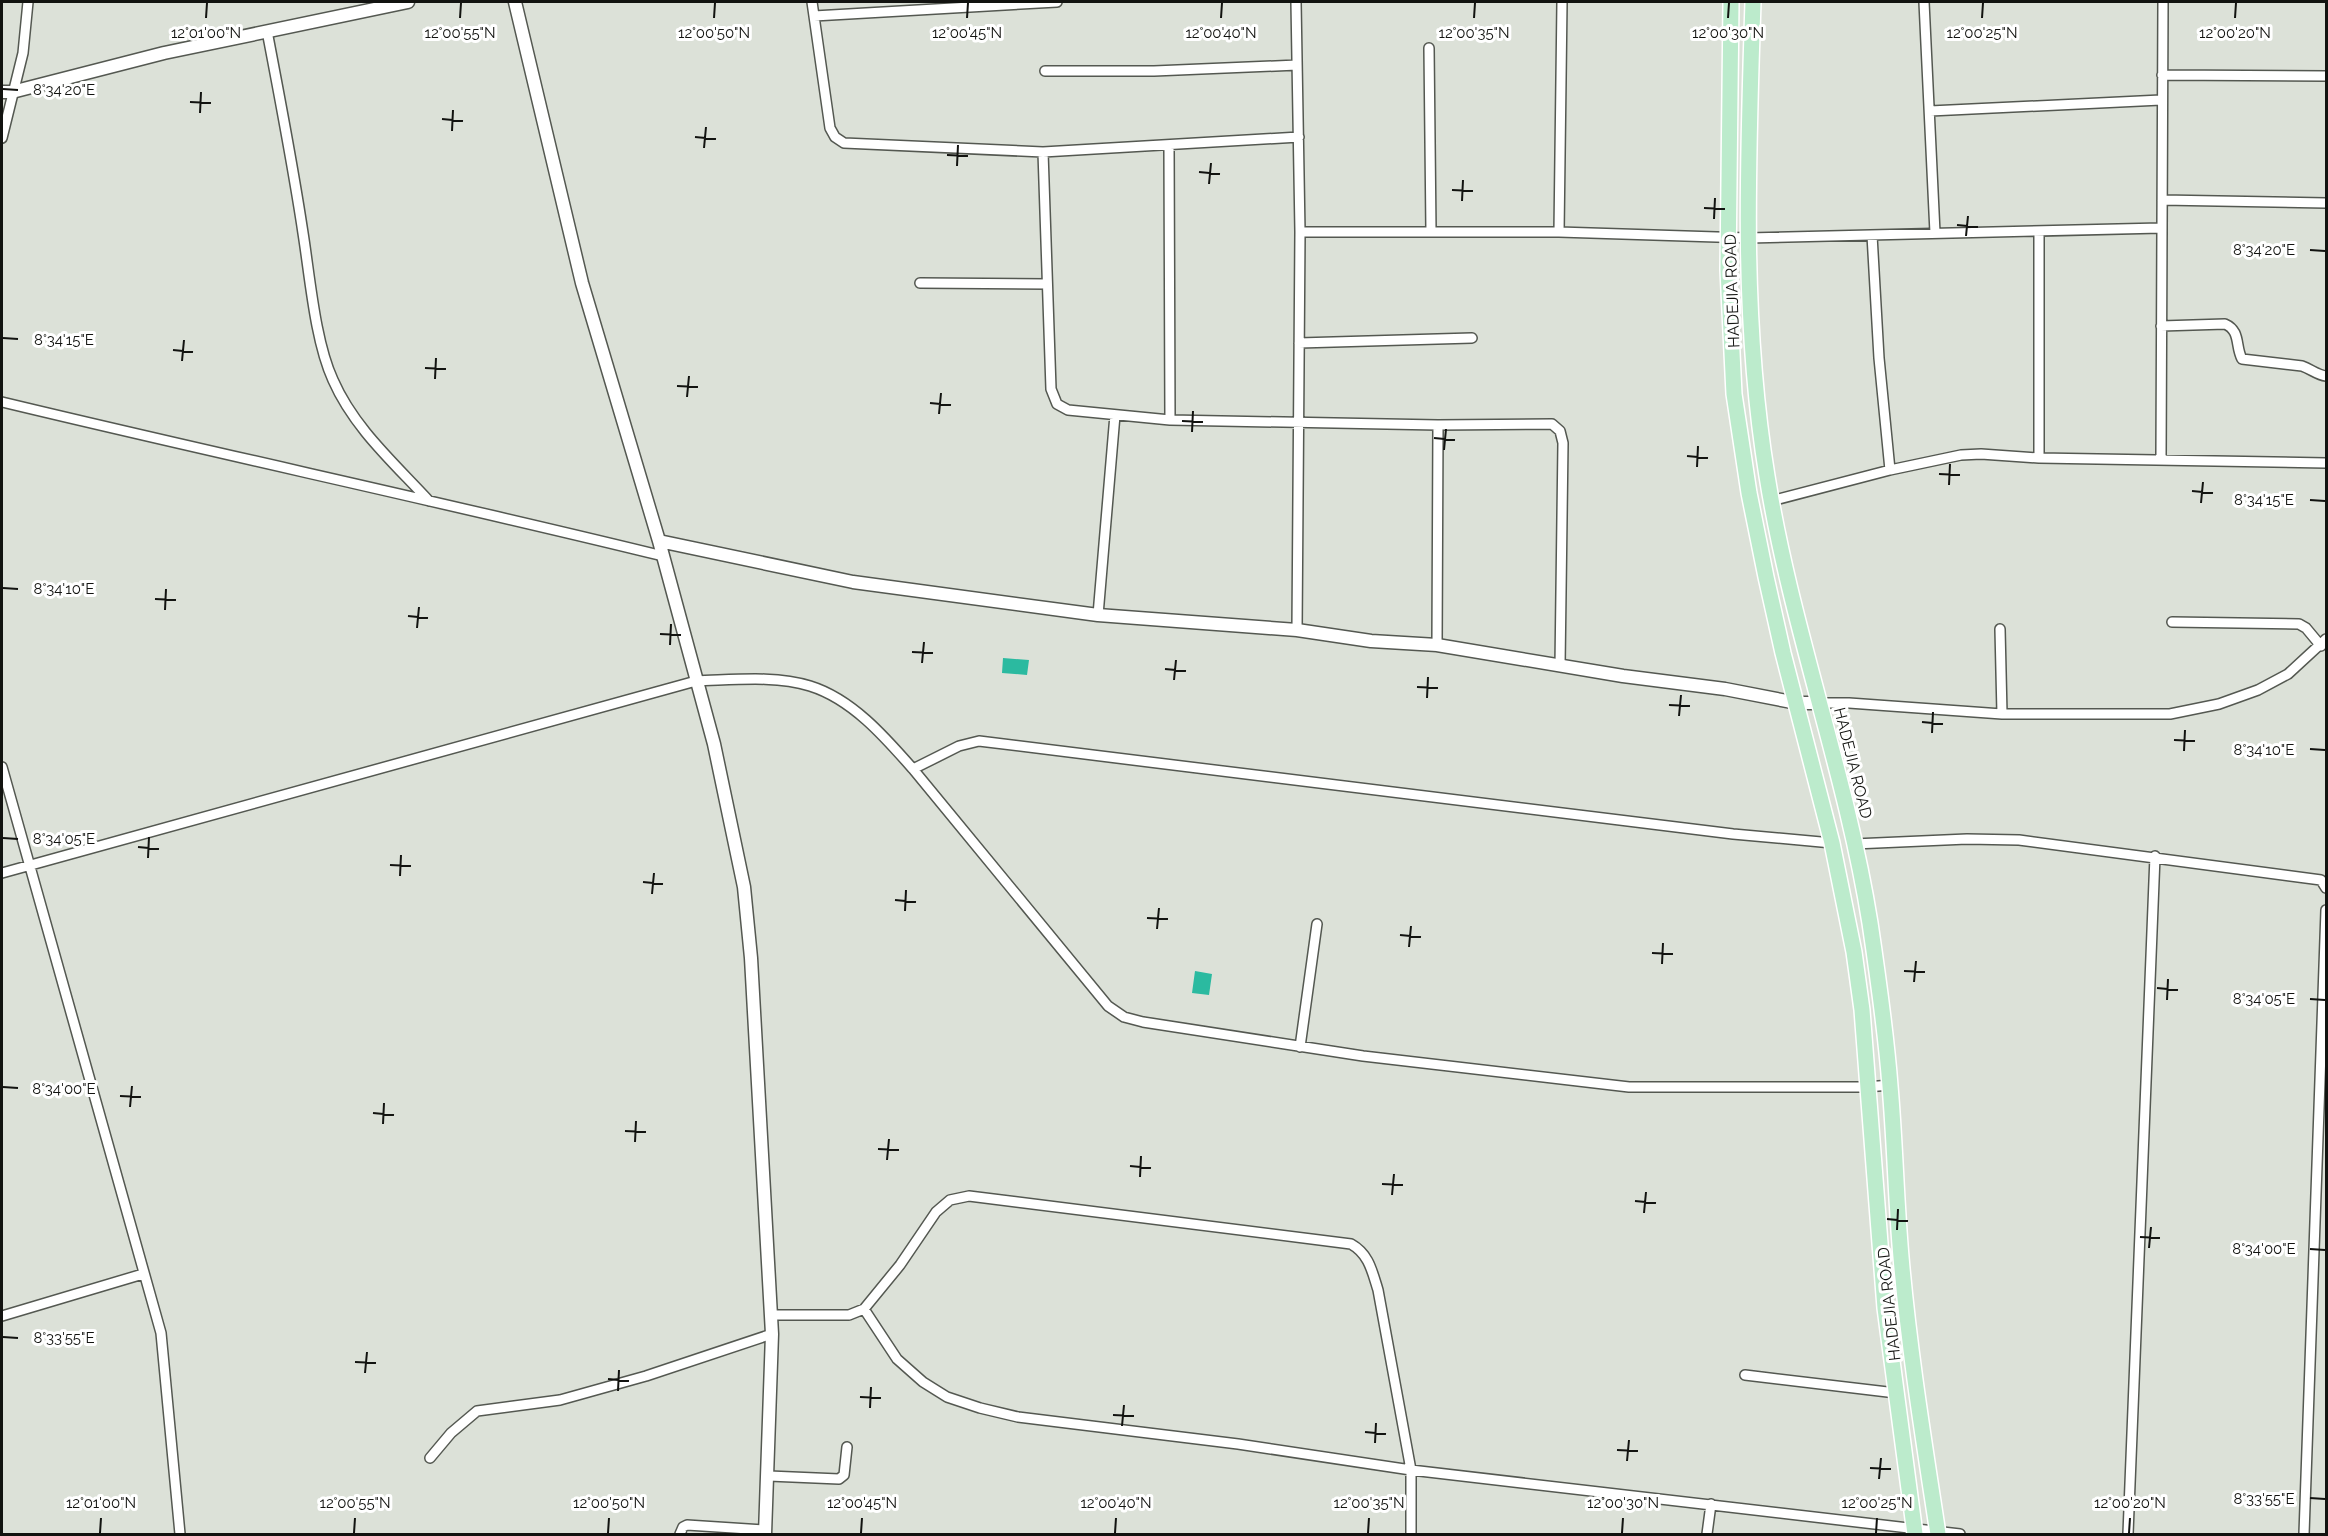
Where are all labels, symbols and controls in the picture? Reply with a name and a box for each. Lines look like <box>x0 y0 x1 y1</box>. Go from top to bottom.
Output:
text: 12°01'00"N <box>171 24 241 42</box>
text: 12°00'55"N <box>424 24 496 42</box>
text: 12°00'50"N <box>678 24 750 42</box>
text: 12°00'45"N <box>932 24 1002 42</box>
text: 12°00'40"N <box>1185 24 1257 42</box>
text: 12°00'35"N <box>1438 24 1510 42</box>
text: 12°00'30"N <box>1692 24 1764 42</box>
text: 12°00'25"N <box>1947 24 2017 42</box>
text: 12°00'20"N <box>2199 24 2271 42</box>
text: 8°34'20"E <box>33 81 95 99</box>
street label: HADEJIA ROAD <box>1721 234 1743 348</box>
text: 8°34'20"E <box>2233 241 2295 259</box>
text: 8°34'15"E <box>34 331 94 349</box>
text: 8°34'15"E <box>2234 491 2294 509</box>
text: 8°34'10"E <box>34 580 94 598</box>
street label: HADEJIA ROAD <box>1830 705 1876 821</box>
text: 8°34'10"E <box>2234 741 2294 759</box>
text: 8°34'05"E <box>33 830 95 848</box>
text: 8°34'05"E <box>2233 990 2295 1008</box>
text: 8°34'00"E <box>32 1080 96 1098</box>
text: 8°34'00"E <box>2232 1240 2296 1258</box>
street label: HADEJIA ROAD <box>1874 1246 1904 1362</box>
text: 8°33'55"E <box>33 1329 95 1347</box>
text: 8°33'55"E <box>2233 1490 2295 1508</box>
text: 12°01'00"N <box>66 1494 136 1512</box>
text: 12°00'55"N <box>319 1494 391 1512</box>
text: 12°00'50"N <box>573 1494 645 1512</box>
text: 12°00'45"N <box>827 1494 897 1512</box>
text: 12°00'40"N <box>1080 1494 1152 1512</box>
text: 12°00'35"N <box>1333 1494 1405 1512</box>
text: 12°00'30"N <box>1587 1494 1659 1512</box>
text: 12°00'25"N <box>1842 1494 1912 1512</box>
text: 12°00'20"N <box>2094 1494 2166 1512</box>

